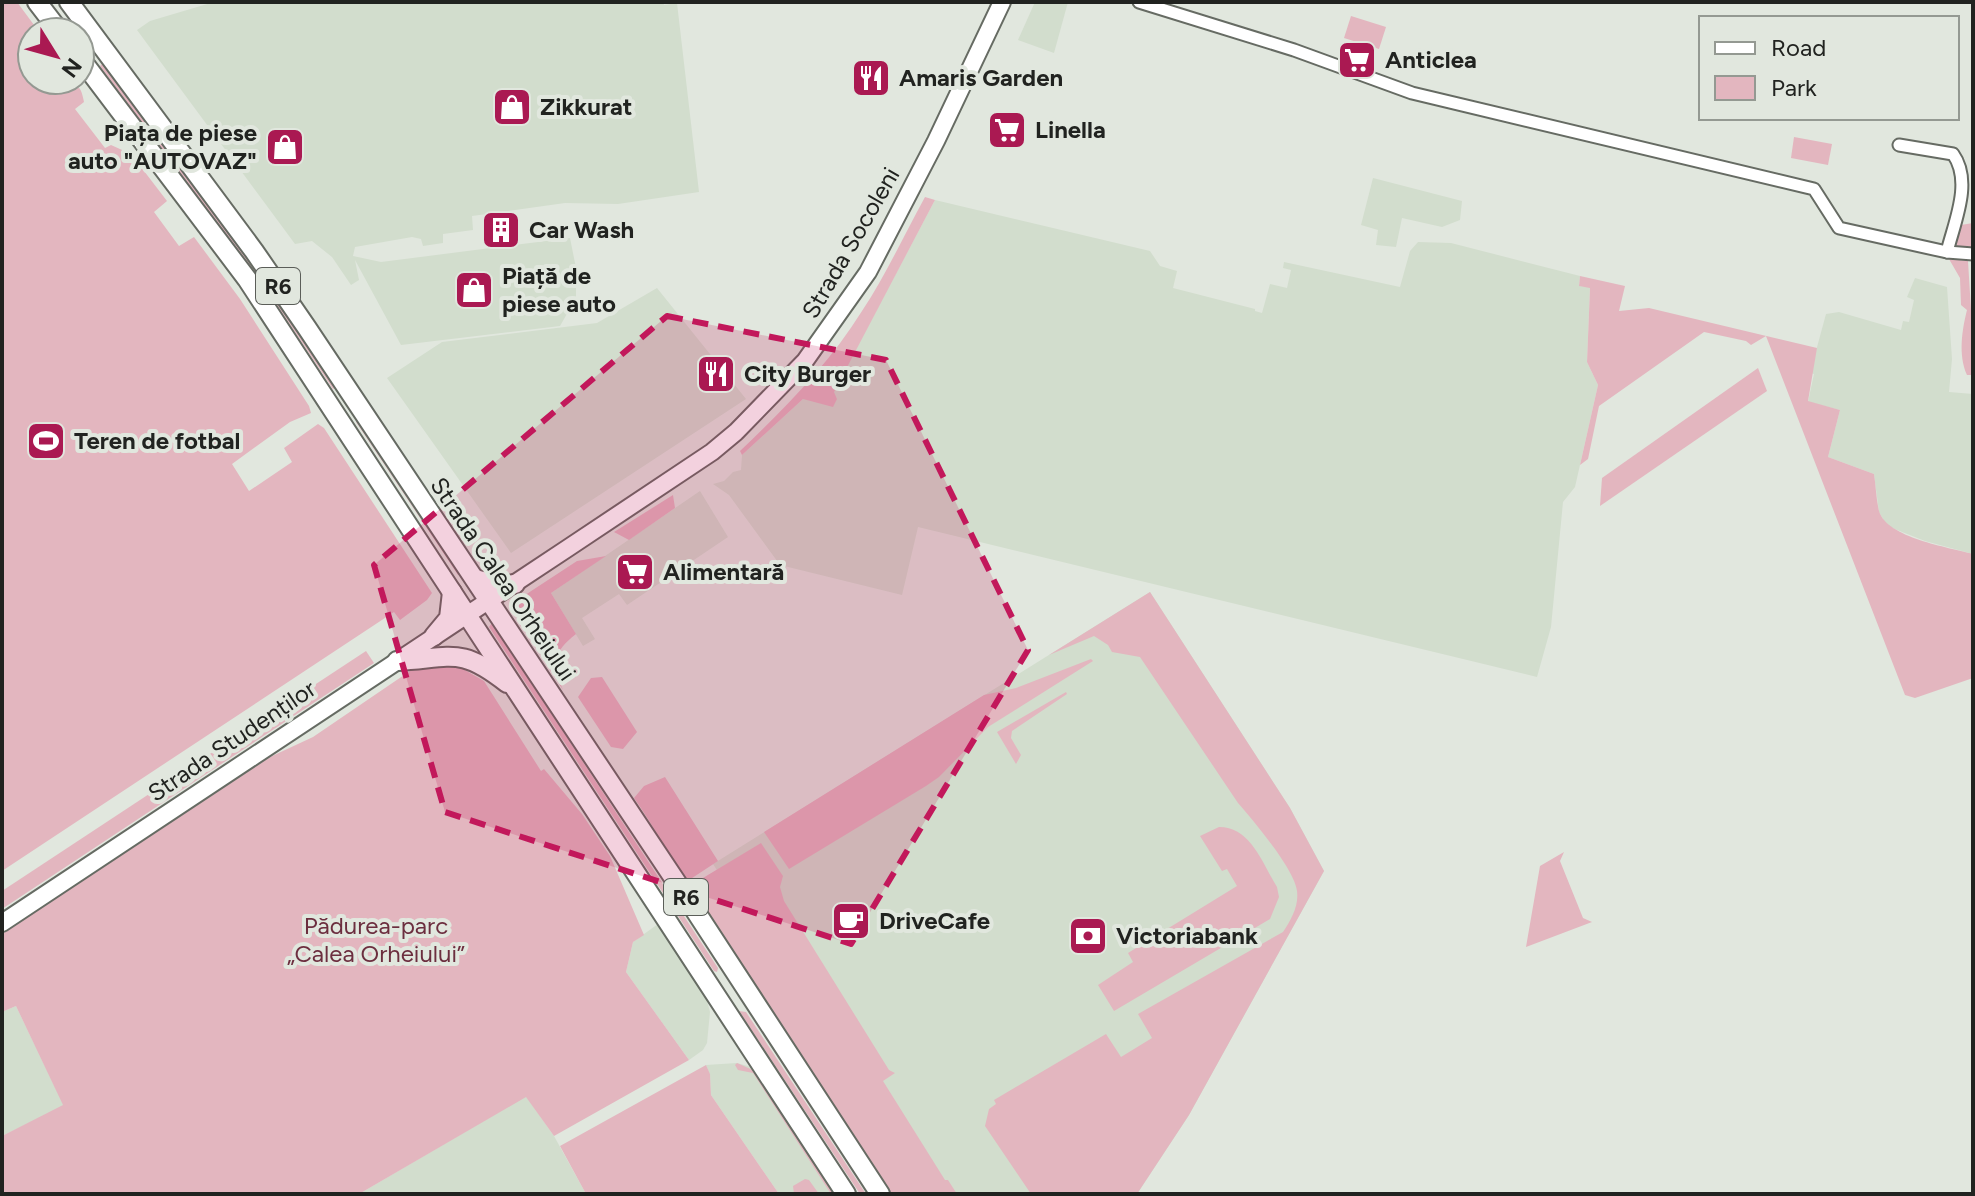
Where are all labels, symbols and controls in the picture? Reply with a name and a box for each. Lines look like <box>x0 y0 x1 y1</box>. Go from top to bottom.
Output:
north arrow <box>16 16 96 96</box>
legend <box>1699 16 1959 120</box>
text: Road <box>1771 33 1826 62</box>
supermarket icon: Anticlea <box>1336 39 1378 81</box>
place label: Anticlea <box>1385 45 1477 74</box>
text: N <box>56 53 87 83</box>
restaurant icon: Amaris Garden <box>850 57 892 99</box>
place label: Amaris Garden <box>899 63 1063 92</box>
text: Park <box>1771 73 1817 102</box>
shop icon: Zikkurat <box>491 86 533 128</box>
place label: Zikkurat <box>540 92 632 121</box>
supermarket icon: Linella <box>986 109 1028 151</box>
place label: Linella <box>1035 115 1106 144</box>
place label: Piața de piese auto "AUTOVAZ" <box>68 118 257 175</box>
shop icon: Piața de piese auto "AUTOVAZ" <box>264 126 306 168</box>
street label: Strada Socoleni <box>796 162 905 323</box>
building icon: Car Wash <box>480 209 522 251</box>
place label: Car Wash <box>529 215 634 244</box>
place label: Piață de piese auto <box>502 261 616 318</box>
road number: R6 <box>256 268 300 304</box>
shop icon: Piață de piese auto <box>453 269 495 311</box>
restaurant icon: City Burger <box>695 353 737 395</box>
place label: City Burger <box>744 359 871 388</box>
sports icon: Teren de fotbal <box>25 420 67 462</box>
place label: Teren de fotbal <box>74 426 241 455</box>
street label: Strada Calea Orheiului <box>425 472 582 686</box>
supermarket icon: Alimentară <box>614 551 656 593</box>
place label: Alimentară <box>663 557 784 586</box>
street label: Strada Studenților <box>142 674 321 807</box>
road number: R6 <box>664 879 708 915</box>
cafe icon: DriveCafe <box>830 900 872 942</box>
place label: DriveCafe <box>879 906 990 935</box>
park label: Pădurea-parc „Calea Orheiului” <box>287 911 465 968</box>
bank icon: Victoriabank <box>1067 915 1109 957</box>
place label: Victoriabank <box>1116 921 1258 950</box>

